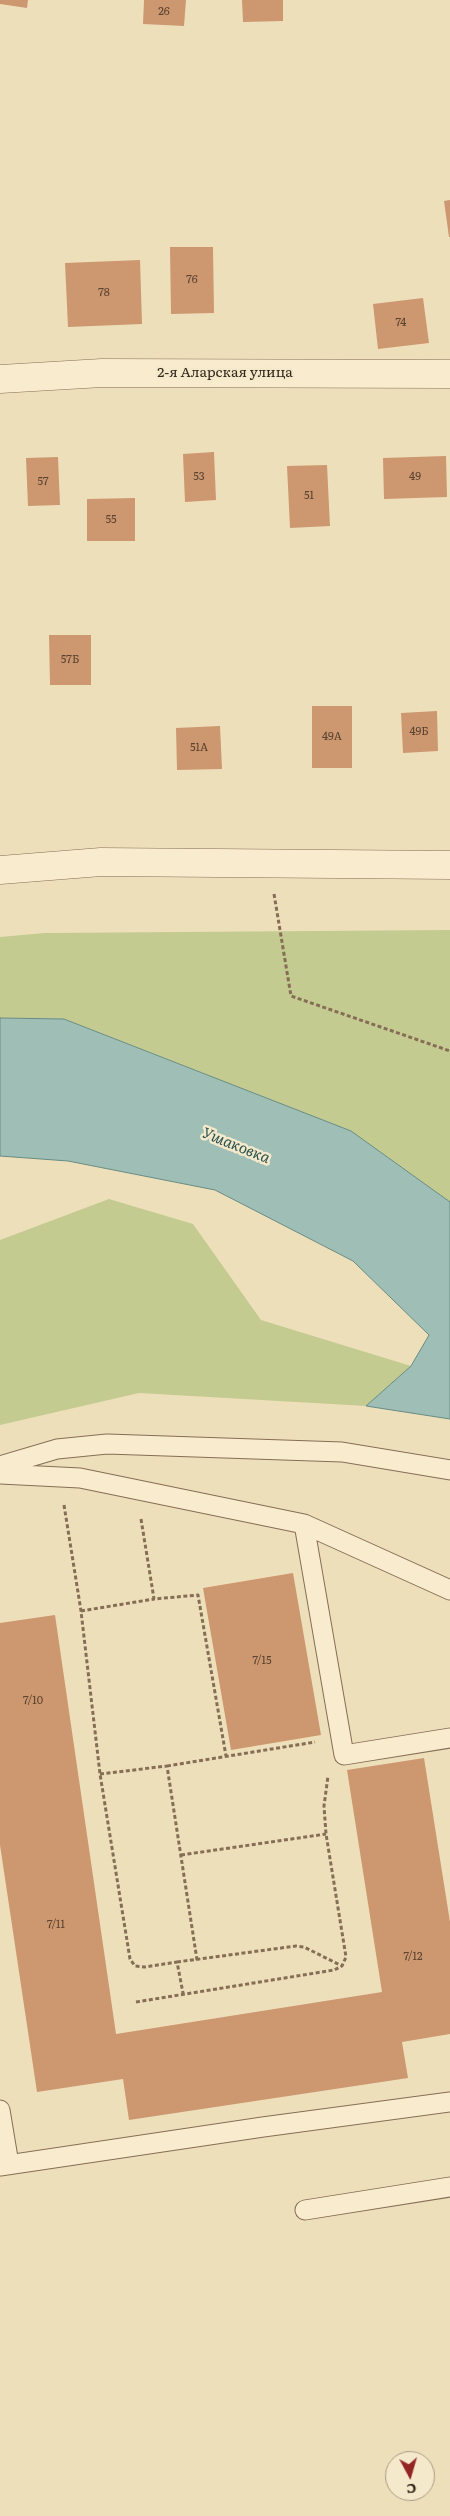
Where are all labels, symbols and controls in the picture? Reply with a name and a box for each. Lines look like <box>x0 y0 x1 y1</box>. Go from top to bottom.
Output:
house number: 26 <box>158 5 170 19</box>
house number: 76 <box>186 273 198 287</box>
house number: 78 <box>98 286 110 300</box>
house number: 74 <box>396 316 406 330</box>
street label: 2-я Аларская улица <box>157 365 293 381</box>
house number: 53 <box>193 470 205 484</box>
house number: 49 <box>409 470 421 484</box>
house number: 57 <box>37 475 49 489</box>
house number: 51 <box>304 489 314 503</box>
house number: 55 <box>105 513 117 527</box>
house number: 57Б <box>61 653 79 667</box>
house number: 49Б <box>409 725 429 739</box>
house number: 49А <box>322 730 342 744</box>
house number: 51А <box>190 741 208 755</box>
water label: Ушаковка <box>200 1124 272 1168</box>
house number: 7/15 <box>252 1654 272 1668</box>
house number: 7/10 <box>23 1694 43 1708</box>
house number: 7/11 <box>47 1918 65 1932</box>
house number: 7/12 <box>403 1950 423 1964</box>
north arrow <box>385 2451 435 2501</box>
text: С <box>405 2479 417 2500</box>

